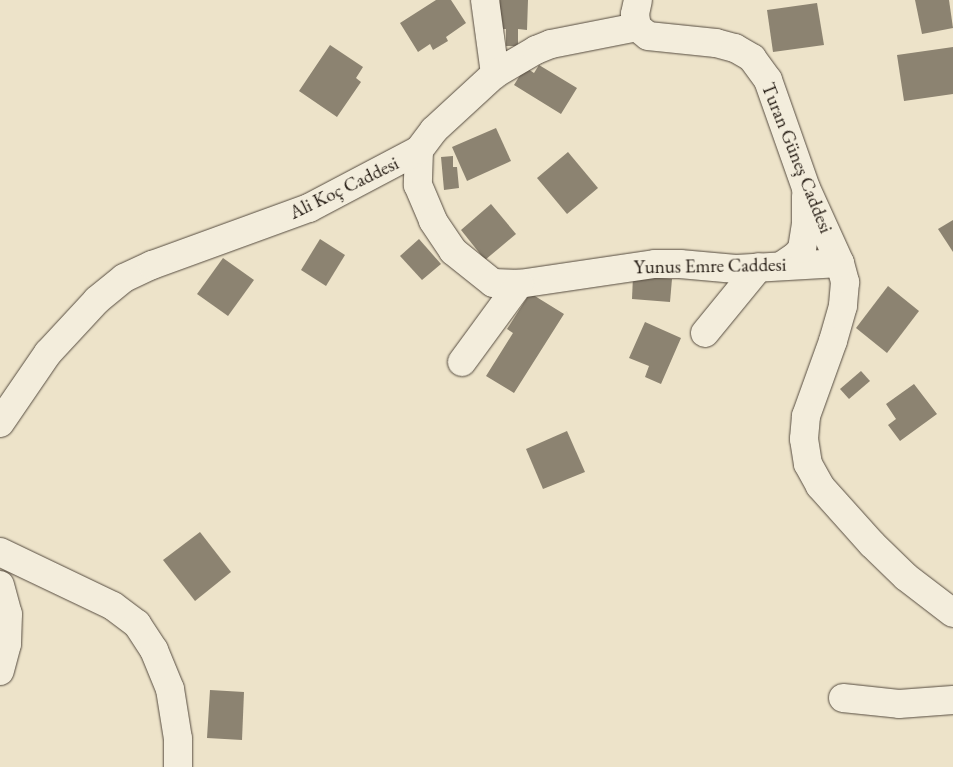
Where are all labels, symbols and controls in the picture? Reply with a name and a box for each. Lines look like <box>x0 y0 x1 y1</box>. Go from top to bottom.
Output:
street label: Turan Güneş Caddesi <box>756 79 838 237</box>
street label: Ali Koç Caddesi <box>286 152 402 224</box>
street label: Yunus Emre Caddesi <box>634 253 786 279</box>

